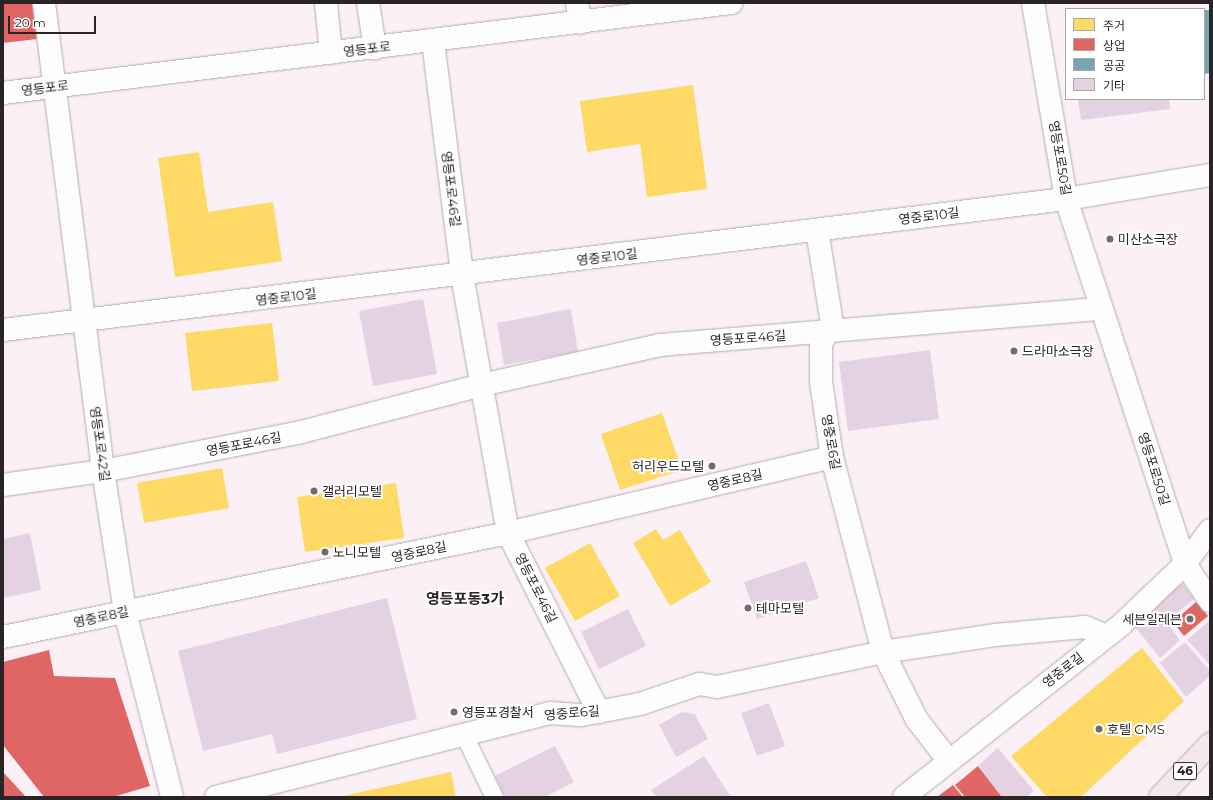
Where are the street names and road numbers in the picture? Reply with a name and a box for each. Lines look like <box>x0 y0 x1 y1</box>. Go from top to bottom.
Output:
street label: 영등포로 <box>342 38 392 60</box>
street label: 영등포로 <box>20 77 70 99</box>
street label: 영등포로50길 <box>1046 119 1074 197</box>
street label: 영등포로46길 <box>439 150 463 228</box>
street label: 영중로10길 <box>898 205 960 227</box>
street label: 영중로10길 <box>576 246 638 268</box>
street label: 영중로10길 <box>255 286 317 308</box>
street label: 영등포로46길 <box>709 328 787 348</box>
street label: 영등포로42길 <box>87 405 113 483</box>
street label: 영중로6길 <box>818 413 844 471</box>
street label: 영등포로46길 <box>205 429 283 459</box>
street label: 영등포로50길 <box>1135 431 1173 507</box>
street label: 영중로8길 <box>706 466 764 494</box>
street label: 영중로8길 <box>390 539 448 565</box>
street label: 영등포로46길 <box>512 550 560 626</box>
street label: 영중로8길 <box>72 604 130 630</box>
street label: 영중로길 <box>1039 649 1087 691</box>
street label: 영중로6길 <box>544 703 600 723</box>
road number: 46 <box>1173 761 1197 781</box>

